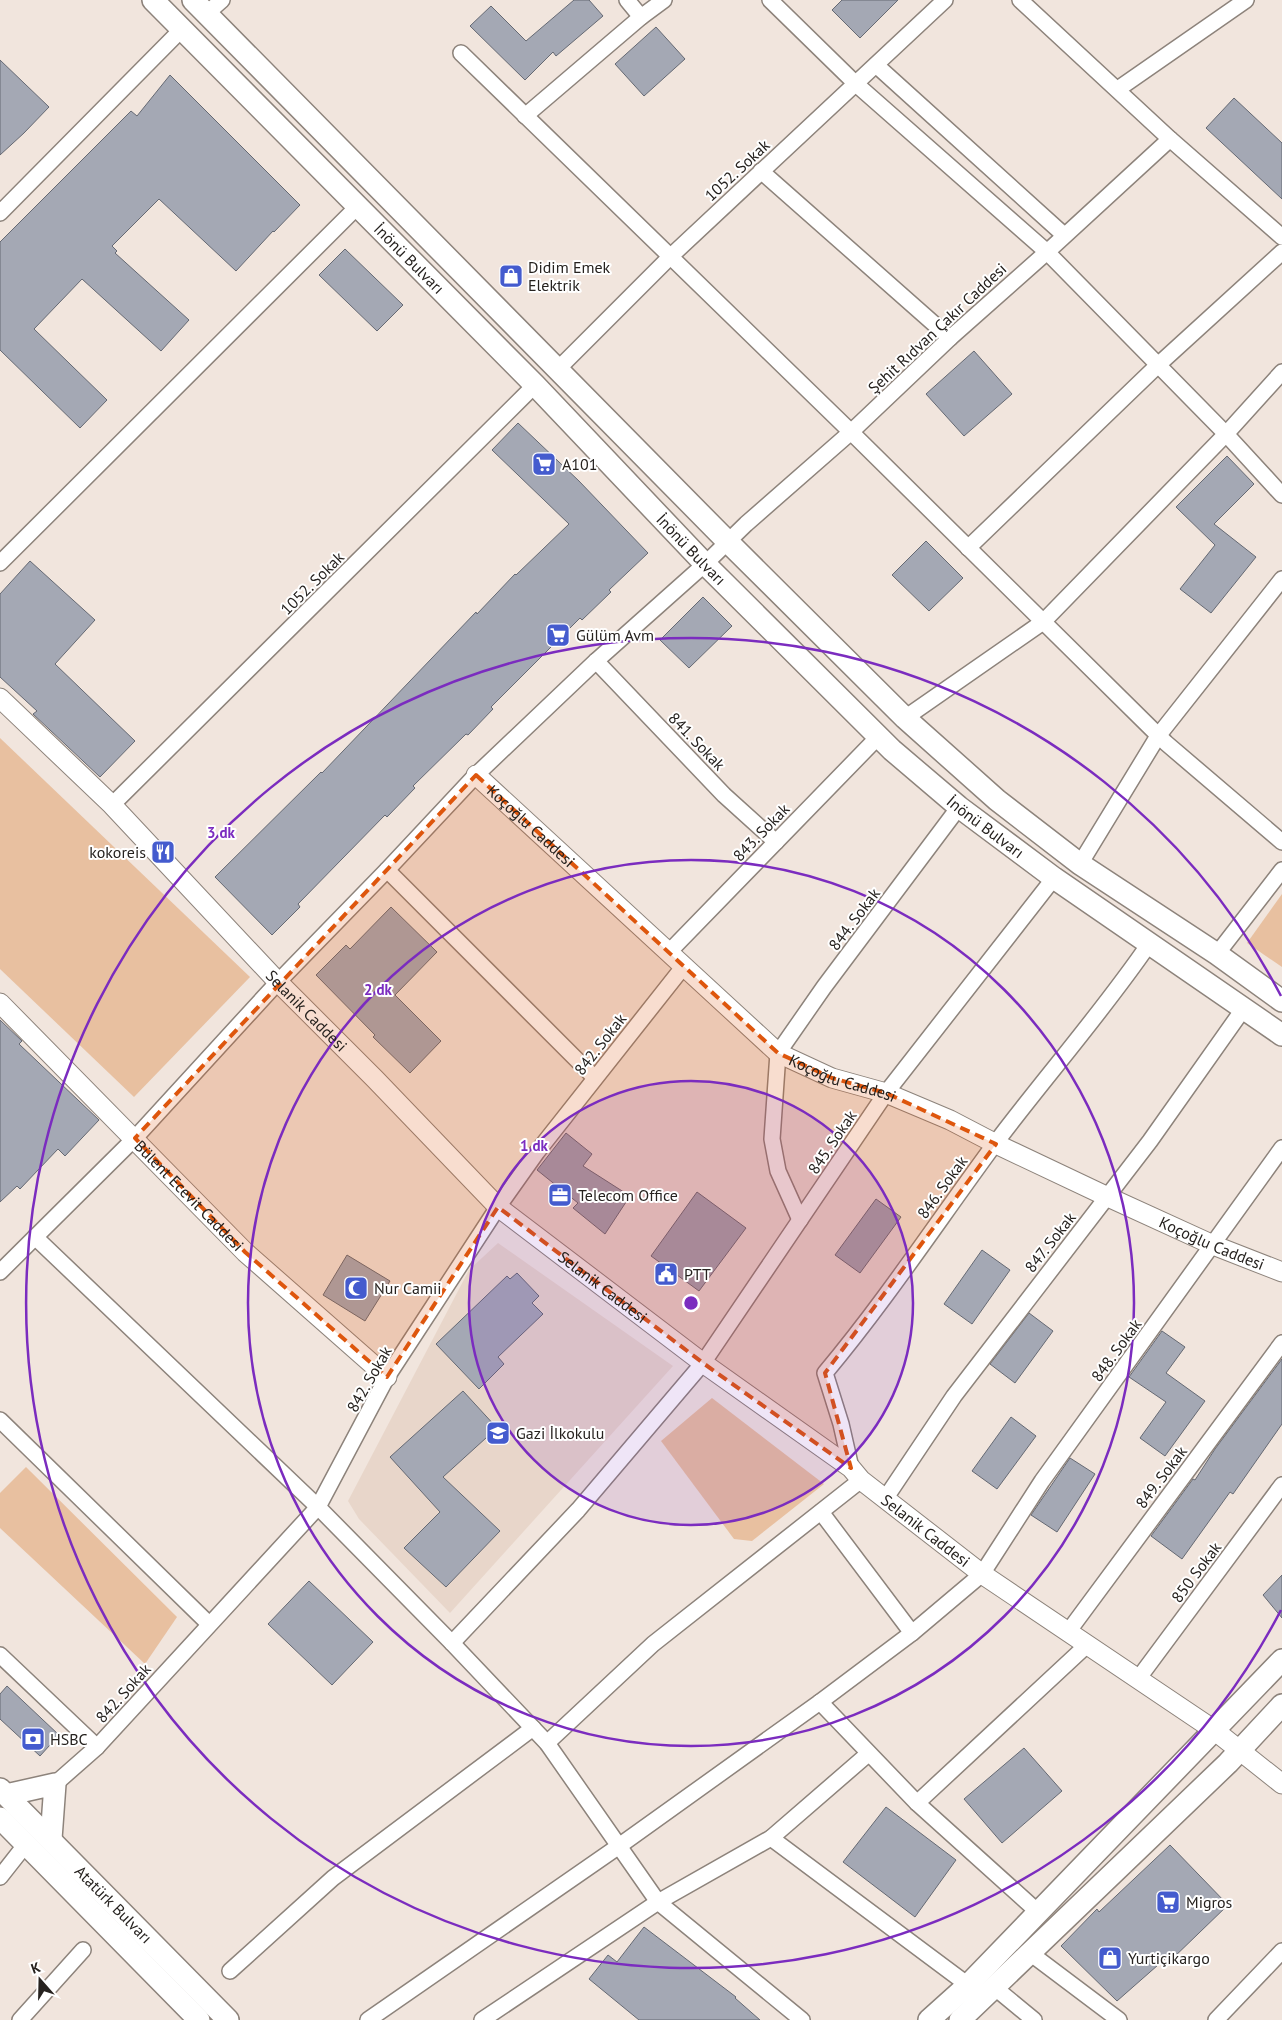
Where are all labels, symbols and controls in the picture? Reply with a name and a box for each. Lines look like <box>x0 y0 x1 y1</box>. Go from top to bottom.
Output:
street label: 1052. Sokak <box>700 135 774 205</box>
street label: İnönü Bulvarı <box>370 219 449 298</box>
place label: Didim Emek Elektrik <box>528 257 611 295</box>
street label: Şehit Rıdvan Çakır Caddesi <box>864 259 1010 397</box>
shop icon: Didim Emek Elektrik <box>498 263 524 289</box>
supermarket icon: A101 <box>531 451 557 477</box>
place label: A101 <box>562 454 598 474</box>
street label: İnönü Bulvarı <box>652 509 730 589</box>
street label: 1052. Sokak <box>276 547 348 619</box>
supermarket icon: Gülüm Avm <box>545 622 571 648</box>
place label: Gülüm Avm <box>576 625 654 645</box>
street label: 841. Sokak <box>664 708 730 774</box>
street label: Koçoğlu Caddesi <box>483 780 579 871</box>
street label: İnönü Bulvarı <box>943 791 1028 862</box>
street label: 843. Sokak <box>728 799 794 865</box>
text: 3 dk <box>207 823 236 842</box>
restaurant icon: kokoreis <box>150 839 176 865</box>
place label: kokoreis <box>89 842 146 862</box>
street label: 844. Sokak <box>824 884 884 954</box>
street label: Selanik Caddesi <box>262 966 352 1056</box>
text: 2 dk <box>364 980 393 999</box>
street label: 842. Sokak <box>570 1009 631 1079</box>
street label: Koçoğlu Caddesi <box>786 1050 899 1106</box>
street label: 845. Sokak <box>803 1106 861 1178</box>
street label: Bülent Ecevit Caddesi <box>131 1136 248 1255</box>
text: 1 dk <box>520 1136 549 1155</box>
street label: 846. Sokak <box>912 1151 972 1222</box>
office icon: Telecom Office <box>547 1182 573 1208</box>
place label: Telecom Office <box>578 1185 678 1205</box>
street label: 847. Sokak <box>1020 1208 1080 1276</box>
street label: Koçoğlu Caddesi <box>1156 1212 1267 1274</box>
street label: Selanik Caddesi <box>554 1246 651 1327</box>
public building icon: PTT <box>653 1261 679 1287</box>
place label: PTT <box>684 1264 711 1284</box>
mosque icon: Nur Camii <box>343 1275 369 1301</box>
place label: Nur Camii <box>374 1278 441 1298</box>
centre of rings <box>682 1294 700 1312</box>
street label: 848. Sokak <box>1086 1314 1146 1385</box>
street label: 842. Sokak <box>342 1342 396 1416</box>
school or university icon: Gazi İlkokulu <box>485 1420 511 1446</box>
place label: Gazi İlkokulu <box>516 1423 604 1443</box>
street label: 849. Sokak <box>1131 1442 1191 1512</box>
street label: Selanik Caddesi <box>877 1490 974 1571</box>
street label: 850 Sokak <box>1167 1537 1225 1606</box>
street label: 842. Sokak <box>91 1659 155 1727</box>
bank icon: HSBC <box>20 1726 46 1752</box>
place label: HSBC <box>50 1729 88 1749</box>
street label: Atatürk Bulvarı <box>71 1861 157 1947</box>
supermarket icon: Migros <box>1155 1889 1181 1915</box>
place label: Migros <box>1186 1892 1233 1912</box>
shop icon: Yurtiçikargo <box>1097 1945 1123 1971</box>
place label: Yurtiçikargo <box>1128 1948 1210 1968</box>
north arrow <box>15 1955 65 2005</box>
text: K <box>28 1958 43 1978</box>

